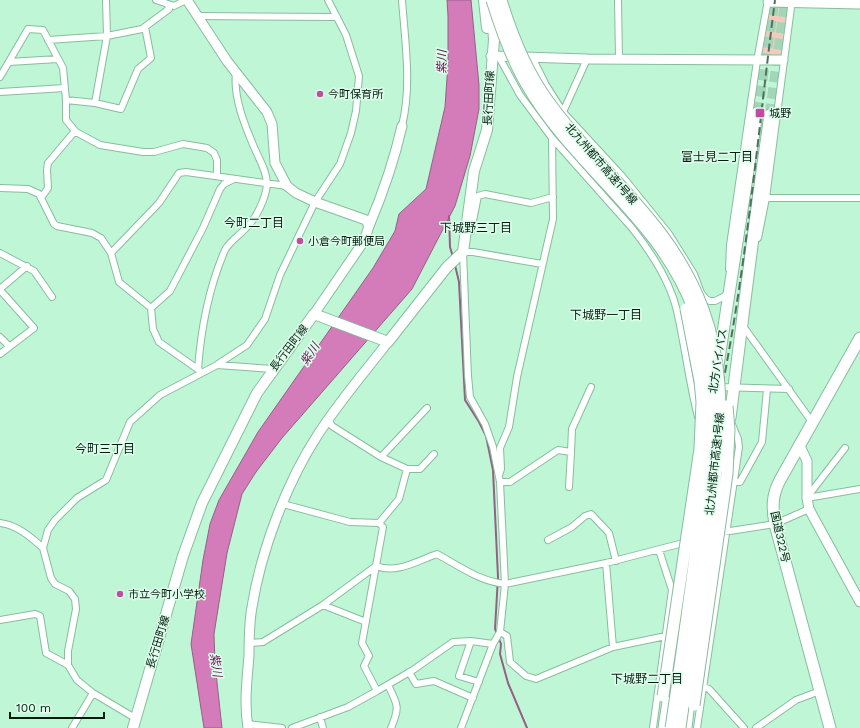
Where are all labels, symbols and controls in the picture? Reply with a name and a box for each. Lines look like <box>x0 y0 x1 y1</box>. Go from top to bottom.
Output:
water label: 紫川 <box>435 48 449 74</box>
street label: 長行田町線 <box>481 70 497 126</box>
place label: 今町保育所 <box>328 88 384 101</box>
marker: 今町保育所 <box>315 89 325 99</box>
marker: 城野 <box>754 107 766 119</box>
place label: 城野 <box>769 107 791 120</box>
street label: 北九州都市高速1号線 <box>562 121 640 207</box>
district label: 富士見二丁目 <box>681 150 753 164</box>
district label: 今町二丁目 <box>224 216 284 230</box>
district label: 下城野三丁目 <box>440 221 512 235</box>
place label: 小倉今町郵便局 <box>308 235 385 248</box>
marker: 小倉今町郵便局 <box>295 236 305 246</box>
district label: 下城野一丁目 <box>570 308 642 322</box>
street label: 長行田町線 <box>267 322 311 374</box>
street label: 北方バイパス <box>706 327 730 395</box>
water label: 紫川 <box>298 338 323 368</box>
street label: 北九州都市高速1号線 <box>703 412 727 516</box>
district label: 今町三丁目 <box>75 442 135 456</box>
street label: 国道322号 <box>768 510 792 564</box>
place label: 市立今町小学校 <box>128 588 205 601</box>
marker: 市立今町小学校 <box>115 589 125 599</box>
street label: 長行田町線 <box>144 614 172 670</box>
water label: 紫川 <box>207 652 225 680</box>
district label: 下城野二丁目 <box>611 672 683 686</box>
scale bar <box>10 694 104 720</box>
text: 100 m <box>16 701 51 715</box>

